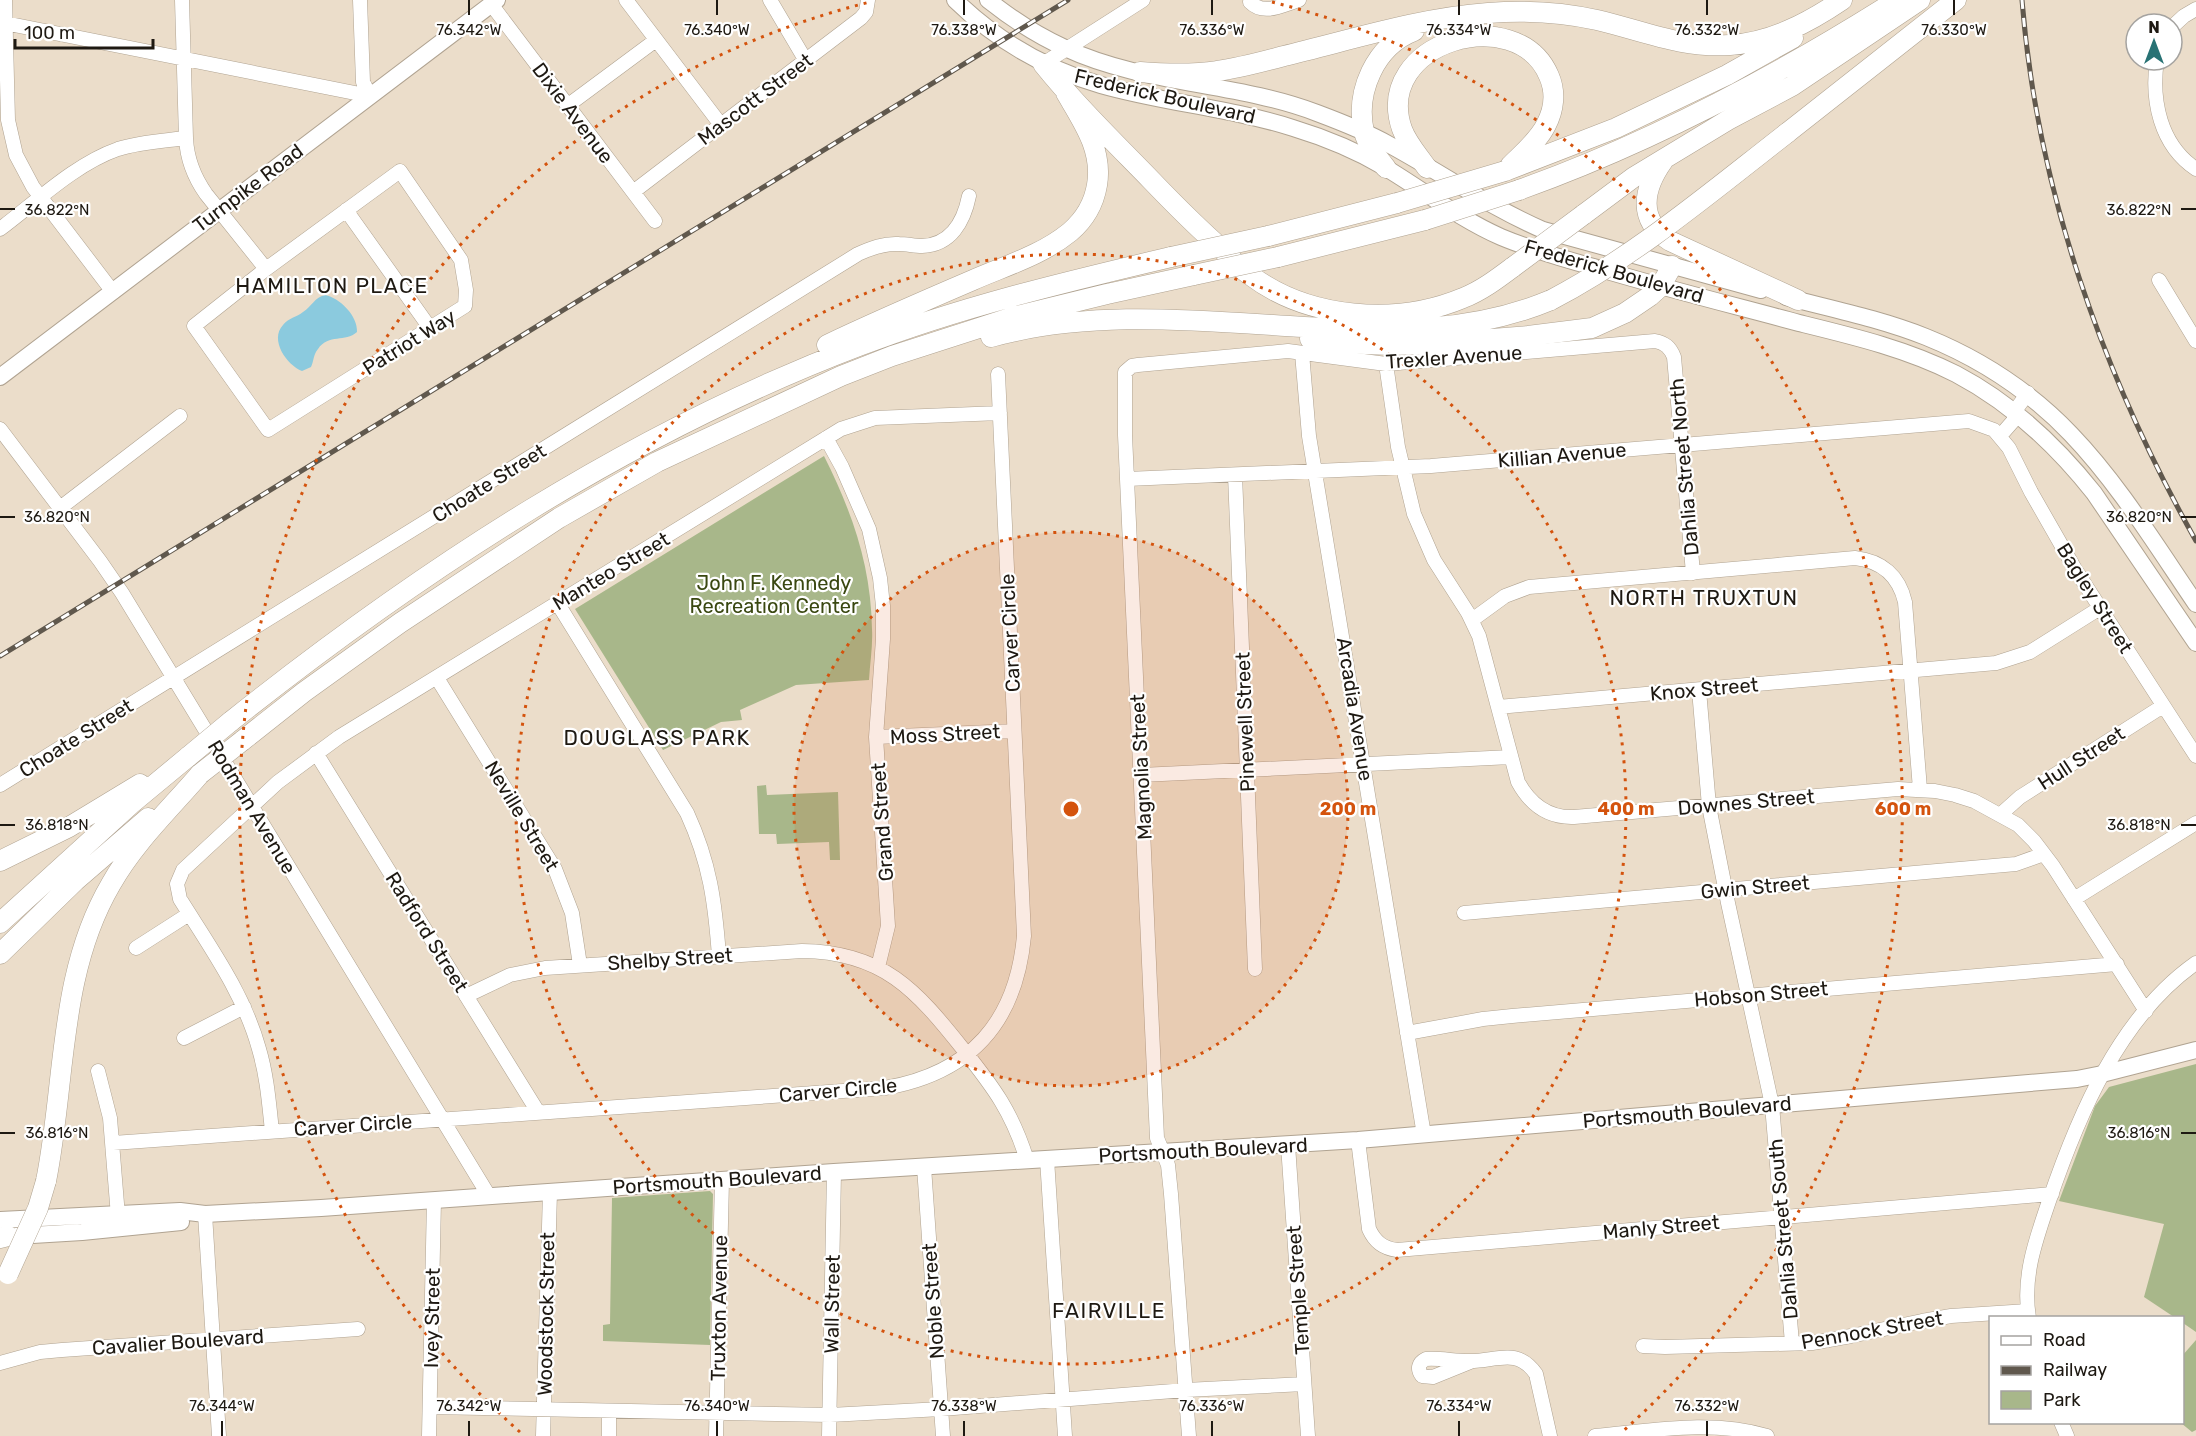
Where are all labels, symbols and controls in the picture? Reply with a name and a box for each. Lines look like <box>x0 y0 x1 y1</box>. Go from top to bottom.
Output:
scale bar <box>15 12 153 50</box>
north arrow <box>2124 12 2184 72</box>
text: N <box>2148 18 2160 37</box>
text: 76.342°W <box>436 21 502 39</box>
text: 76.340°W <box>684 21 750 39</box>
text: 76.338°W <box>931 21 997 39</box>
text: 76.336°W <box>1180 21 1244 39</box>
text: 76.334°W <box>1426 21 1492 39</box>
text: 76.332°W <box>1675 21 1739 39</box>
text: 76.330°W <box>1921 21 1987 39</box>
text: 100 m <box>24 22 75 44</box>
street label: Mascott Street <box>693 48 817 150</box>
street label: Dixie Avenue <box>527 58 619 168</box>
street label: Frederick Boulevard <box>1072 63 1258 129</box>
street label: Turnpike Road <box>188 139 308 237</box>
text: 36.822°N <box>24 201 90 219</box>
text: 36.822°N <box>2106 201 2172 219</box>
street label: Frederick Boulevard <box>1522 234 1706 308</box>
district label: HAMILTON PLACE <box>235 273 429 298</box>
street label: Patriot Way <box>358 304 460 380</box>
street label: Trexler Avenue <box>1385 340 1523 374</box>
street label: Dahlia Street North <box>1664 377 1704 557</box>
street label: Killian Avenue <box>1497 437 1627 473</box>
street label: Choate Street <box>428 438 550 528</box>
text: 36.820°N <box>24 508 90 526</box>
text: 36.820°N <box>2106 508 2172 526</box>
street label: Manteo Street <box>548 527 674 615</box>
street label: Bagley Street <box>2052 539 2138 658</box>
park label: John F. Kennedy Recreation Center <box>689 571 859 618</box>
street label: Carver Circle <box>995 573 1025 693</box>
district label: NORTH TRUXTUN <box>1609 585 1799 610</box>
street label: Arcadia Avenue <box>1332 635 1378 783</box>
street label: Pinewell Street <box>1231 651 1259 792</box>
street label: Knox Street <box>1649 672 1759 706</box>
street label: Choate Street <box>15 693 137 783</box>
street label: Magnolia Street <box>1125 693 1157 840</box>
street label: Moss Street <box>889 719 1001 749</box>
street label: Hull Street <box>2033 721 2129 795</box>
district label: DOUGLASS PARK <box>563 725 751 750</box>
street label: Rodman Avenue <box>203 736 301 878</box>
street label: Neville Street <box>480 757 564 876</box>
street label: Grand Street <box>866 762 898 882</box>
street label: Downes Street <box>1677 784 1816 820</box>
text: 200 m <box>1320 798 1376 820</box>
text: 400 m <box>1597 798 1655 820</box>
text: 600 m <box>1875 798 1931 820</box>
centre of rings <box>1061 799 1081 819</box>
text: 36.818°N <box>25 816 89 834</box>
text: 36.818°N <box>2107 816 2171 834</box>
street label: Radford Street <box>381 868 474 997</box>
street label: Gwin Street <box>1699 870 1811 904</box>
street label: Shelby Street <box>607 943 734 975</box>
street label: Hobson Street <box>1693 976 1829 1012</box>
street label: Carver Circle <box>778 1073 898 1107</box>
street label: Portsmouth Boulevard <box>1582 1091 1792 1133</box>
street label: Carver Circle <box>293 1109 413 1141</box>
text: 36.816°N <box>26 1124 88 1142</box>
text: 36.816°N <box>2108 1124 2170 1142</box>
street label: Portsmouth Boulevard <box>1098 1133 1308 1167</box>
street label: Dahlia Street South <box>1763 1138 1803 1320</box>
street label: Portsmouth Boulevard <box>612 1161 822 1199</box>
street label: Manly Street <box>1602 1210 1721 1244</box>
street label: Temple Street <box>1282 1224 1314 1355</box>
street label: Woodstock Street <box>533 1232 559 1396</box>
street label: Truxton Avenue <box>706 1235 732 1381</box>
street label: Noble Street <box>917 1242 949 1360</box>
street label: Wall Street <box>819 1254 845 1354</box>
street label: Ivey Street <box>419 1268 445 1368</box>
district label: FAIRVILLE <box>1052 1298 1166 1323</box>
street label: Pennock Street <box>1799 1306 1945 1354</box>
legend <box>1989 1316 2184 1424</box>
street label: Cavalier Boulevard <box>91 1324 265 1360</box>
text: Road <box>2043 1329 2086 1351</box>
text: Railway <box>2043 1359 2107 1381</box>
text: Park <box>2043 1389 2081 1411</box>
text: 76.344°W <box>189 1397 255 1415</box>
text: 76.342°W <box>436 1397 502 1415</box>
text: 76.340°W <box>684 1397 750 1415</box>
text: 76.338°W <box>931 1397 997 1415</box>
text: 76.336°W <box>1180 1397 1244 1415</box>
text: 76.334°W <box>1426 1397 1492 1415</box>
text: 76.332°W <box>1675 1397 1739 1415</box>

